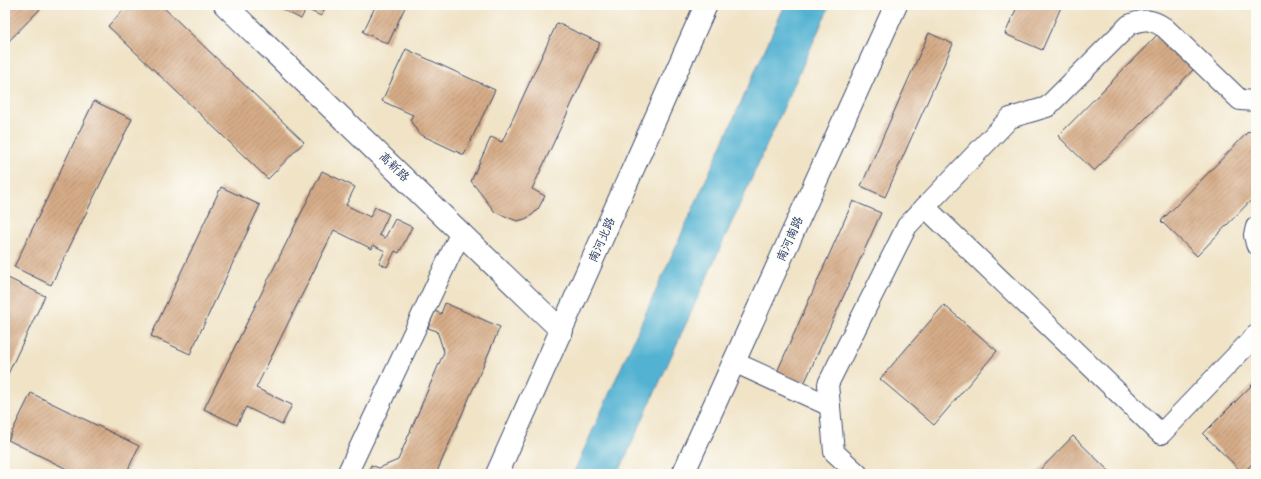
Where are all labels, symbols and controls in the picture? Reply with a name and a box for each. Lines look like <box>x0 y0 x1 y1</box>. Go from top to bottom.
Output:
street label: 高新路 <box>374 148 414 186</box>
street label: 南河南路 <box>772 213 808 265</box>
street label: 南河北路 <box>584 214 620 266</box>

